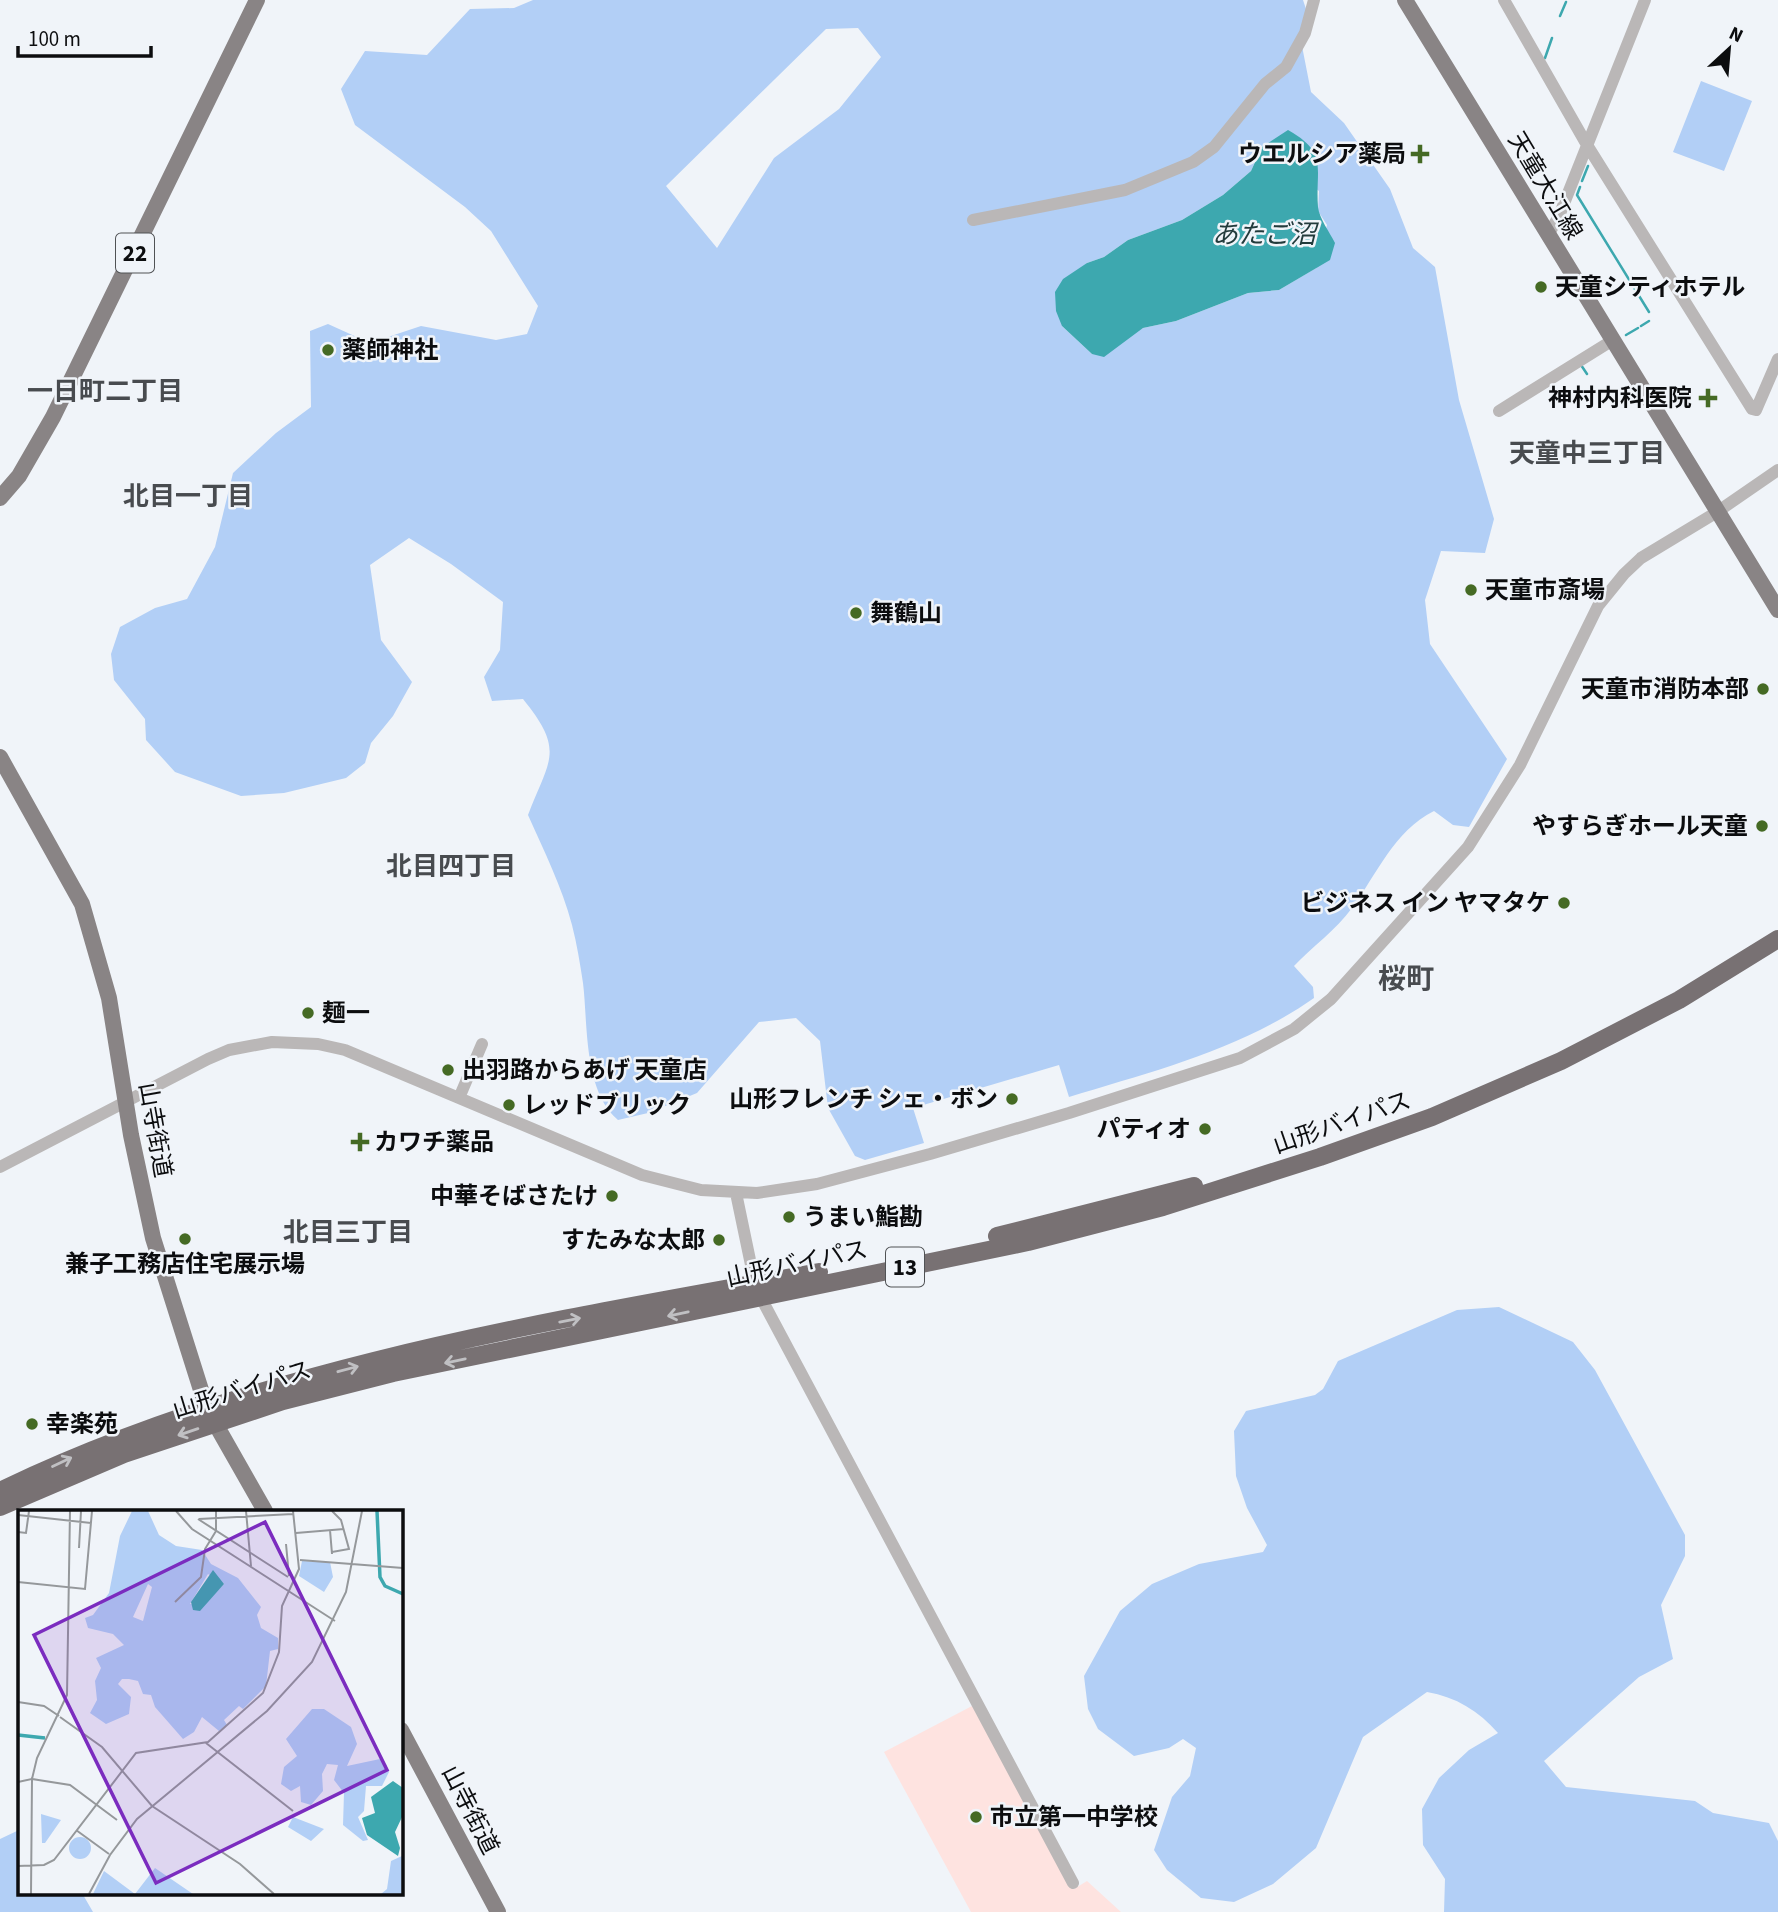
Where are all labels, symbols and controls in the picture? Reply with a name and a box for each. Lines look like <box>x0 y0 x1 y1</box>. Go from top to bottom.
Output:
scale bar <box>18 14 150 58</box>
north arrow <box>1694 14 1764 84</box>
text: N <box>1724 20 1747 50</box>
text: 100 m <box>28 24 81 54</box>
street label: 天童大江線 <box>1499 126 1591 246</box>
place label: ウエルシア薬局 <box>1238 137 1406 172</box>
marker: ウエルシア薬局 <box>1412 146 1428 162</box>
water label: あたご沼 <box>1212 216 1320 253</box>
road number: 22 <box>116 234 154 272</box>
place label: 天童シティホテル <box>1555 270 1746 305</box>
marker: 天童シティホテル <box>1533 279 1549 295</box>
place label: 薬師神社 <box>342 333 438 368</box>
marker: 薬師神社 <box>320 342 336 358</box>
district label: 一日町二丁目 <box>27 373 183 410</box>
place label: 神村内科医院 <box>1548 381 1692 416</box>
marker: 神村内科医院 <box>1698 388 1718 408</box>
district label: 天童中三丁目 <box>1509 435 1665 472</box>
district label: 北目一丁目 <box>123 478 253 515</box>
place label: 天童市斎場 <box>1485 573 1605 608</box>
marker: 天童市斎場 <box>1463 582 1479 598</box>
place label: 舞鶴山 <box>870 596 942 631</box>
marker: 舞鶴山 <box>848 605 864 621</box>
place label: 天童市消防本部 <box>1581 672 1749 707</box>
marker: 天童市消防本部 <box>1755 681 1771 697</box>
place label: やすらぎホール天童 <box>1532 809 1748 844</box>
marker: やすらぎホール天童 <box>1754 818 1770 834</box>
district label: 北目四丁目 <box>386 848 516 885</box>
place label: ビジネス イン ヤマタケ <box>1300 886 1550 921</box>
marker: ビジネス イン ヤマタケ <box>1556 895 1572 911</box>
district label: 桜町 <box>1378 959 1434 999</box>
place label: 麺一 <box>322 996 370 1031</box>
marker: 麺一 <box>300 1005 316 1021</box>
place label: 出羽路からあげ 天童店 <box>462 1053 707 1088</box>
marker: 出羽路からあげ 天童店 <box>440 1062 456 1078</box>
street label: 山寺街道 <box>129 1080 181 1180</box>
place label: 山形フレンチ シェ・ボン <box>729 1082 998 1117</box>
street label: 山形バイパス <box>1268 1083 1416 1163</box>
place label: レッドブリック <box>523 1088 691 1123</box>
marker: 山形フレンチ シェ・ボン <box>1004 1091 1020 1107</box>
marker: レッドブリック <box>501 1097 517 1113</box>
place label: パティオ <box>1096 1112 1191 1147</box>
marker: パティオ <box>1197 1121 1213 1137</box>
place label: カワチ薬品 <box>374 1125 494 1160</box>
marker: カワチ薬品 <box>352 1134 368 1150</box>
place label: 中華そばさたけ <box>430 1179 598 1214</box>
marker: 中華そばさたけ <box>604 1188 620 1204</box>
place label: うまい鮨勘 <box>803 1200 923 1235</box>
marker: うまい鮨勘 <box>781 1209 797 1225</box>
district label: 北目三丁目 <box>283 1214 413 1251</box>
place label: すたみな太郎 <box>561 1223 705 1258</box>
marker: 兼子工務店住宅展示場 <box>177 1231 193 1247</box>
marker: すたみな太郎 <box>711 1232 727 1248</box>
street label: 山形バイパス <box>723 1232 871 1296</box>
place label: 兼子工務店住宅展示場 <box>65 1247 305 1282</box>
road number: 13 <box>886 1248 924 1286</box>
one-way arrow <box>667 1307 690 1321</box>
one-way arrow <box>558 1313 581 1326</box>
street label: 山形バイパス <box>168 1352 316 1428</box>
one-way arrow <box>444 1354 467 1368</box>
one-way arrow <box>336 1362 359 1375</box>
place label: 幸楽苑 <box>46 1407 118 1442</box>
marker: 幸楽苑 <box>24 1416 40 1432</box>
one-way arrow <box>178 1427 200 1439</box>
one-way arrow <box>51 1455 72 1468</box>
inset map <box>18 1510 402 1895</box>
street label: 山寺街道 <box>433 1759 507 1861</box>
place label: 市立第一中学校 <box>990 1800 1158 1835</box>
marker: 市立第一中学校 <box>968 1809 984 1825</box>

